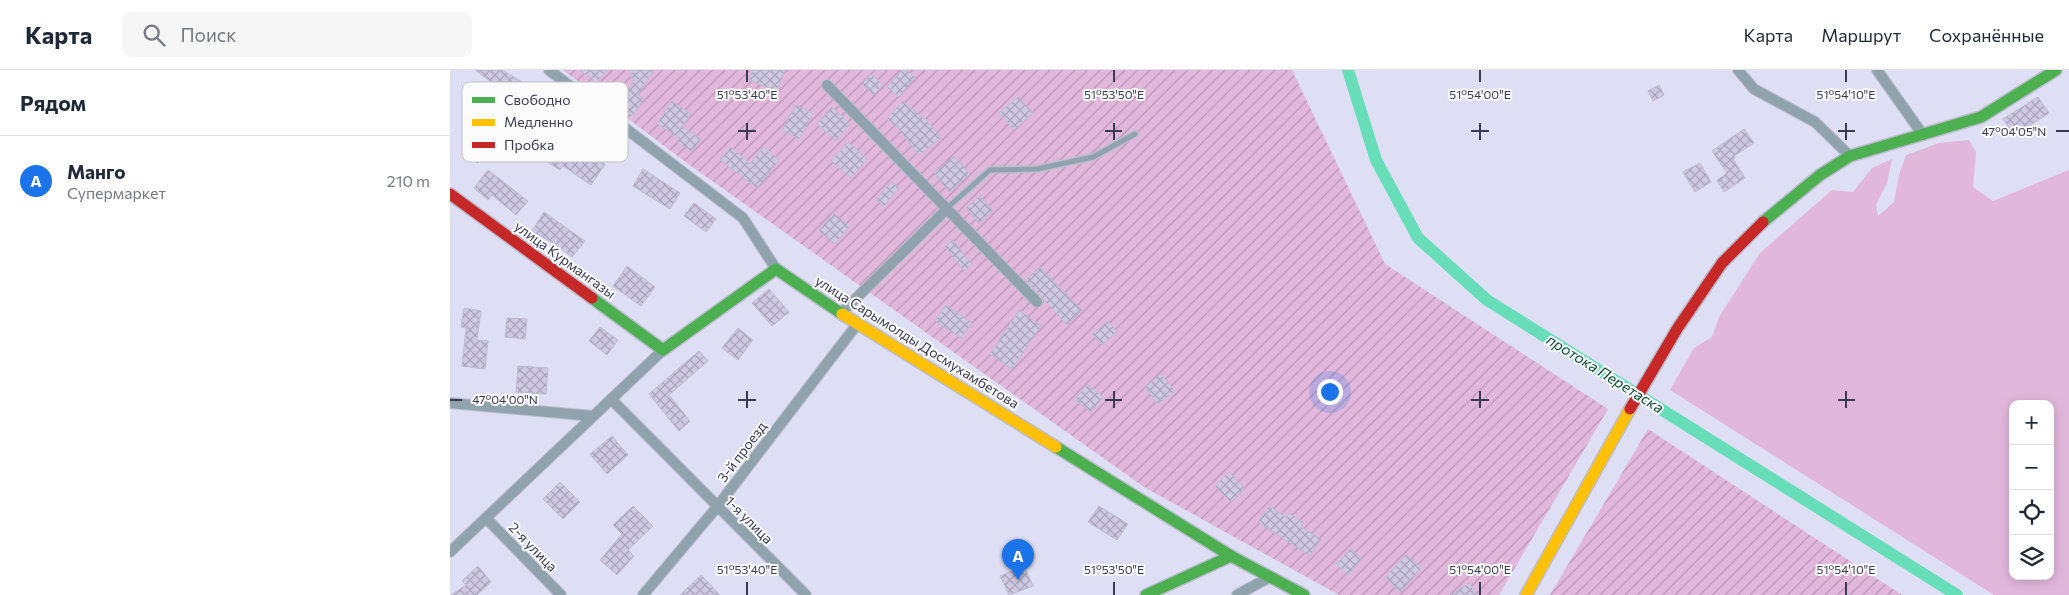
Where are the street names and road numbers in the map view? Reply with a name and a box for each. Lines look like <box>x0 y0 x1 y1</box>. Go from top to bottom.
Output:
street label: улица Курмангазы <box>511 217 619 302</box>
street label: улица Сарымолды Досмухамбетова <box>812 272 1022 412</box>
street label: 3-й проезд <box>713 418 770 485</box>
street label: 1-я улица <box>722 492 777 547</box>
street label: 2-я улица <box>506 518 561 575</box>

